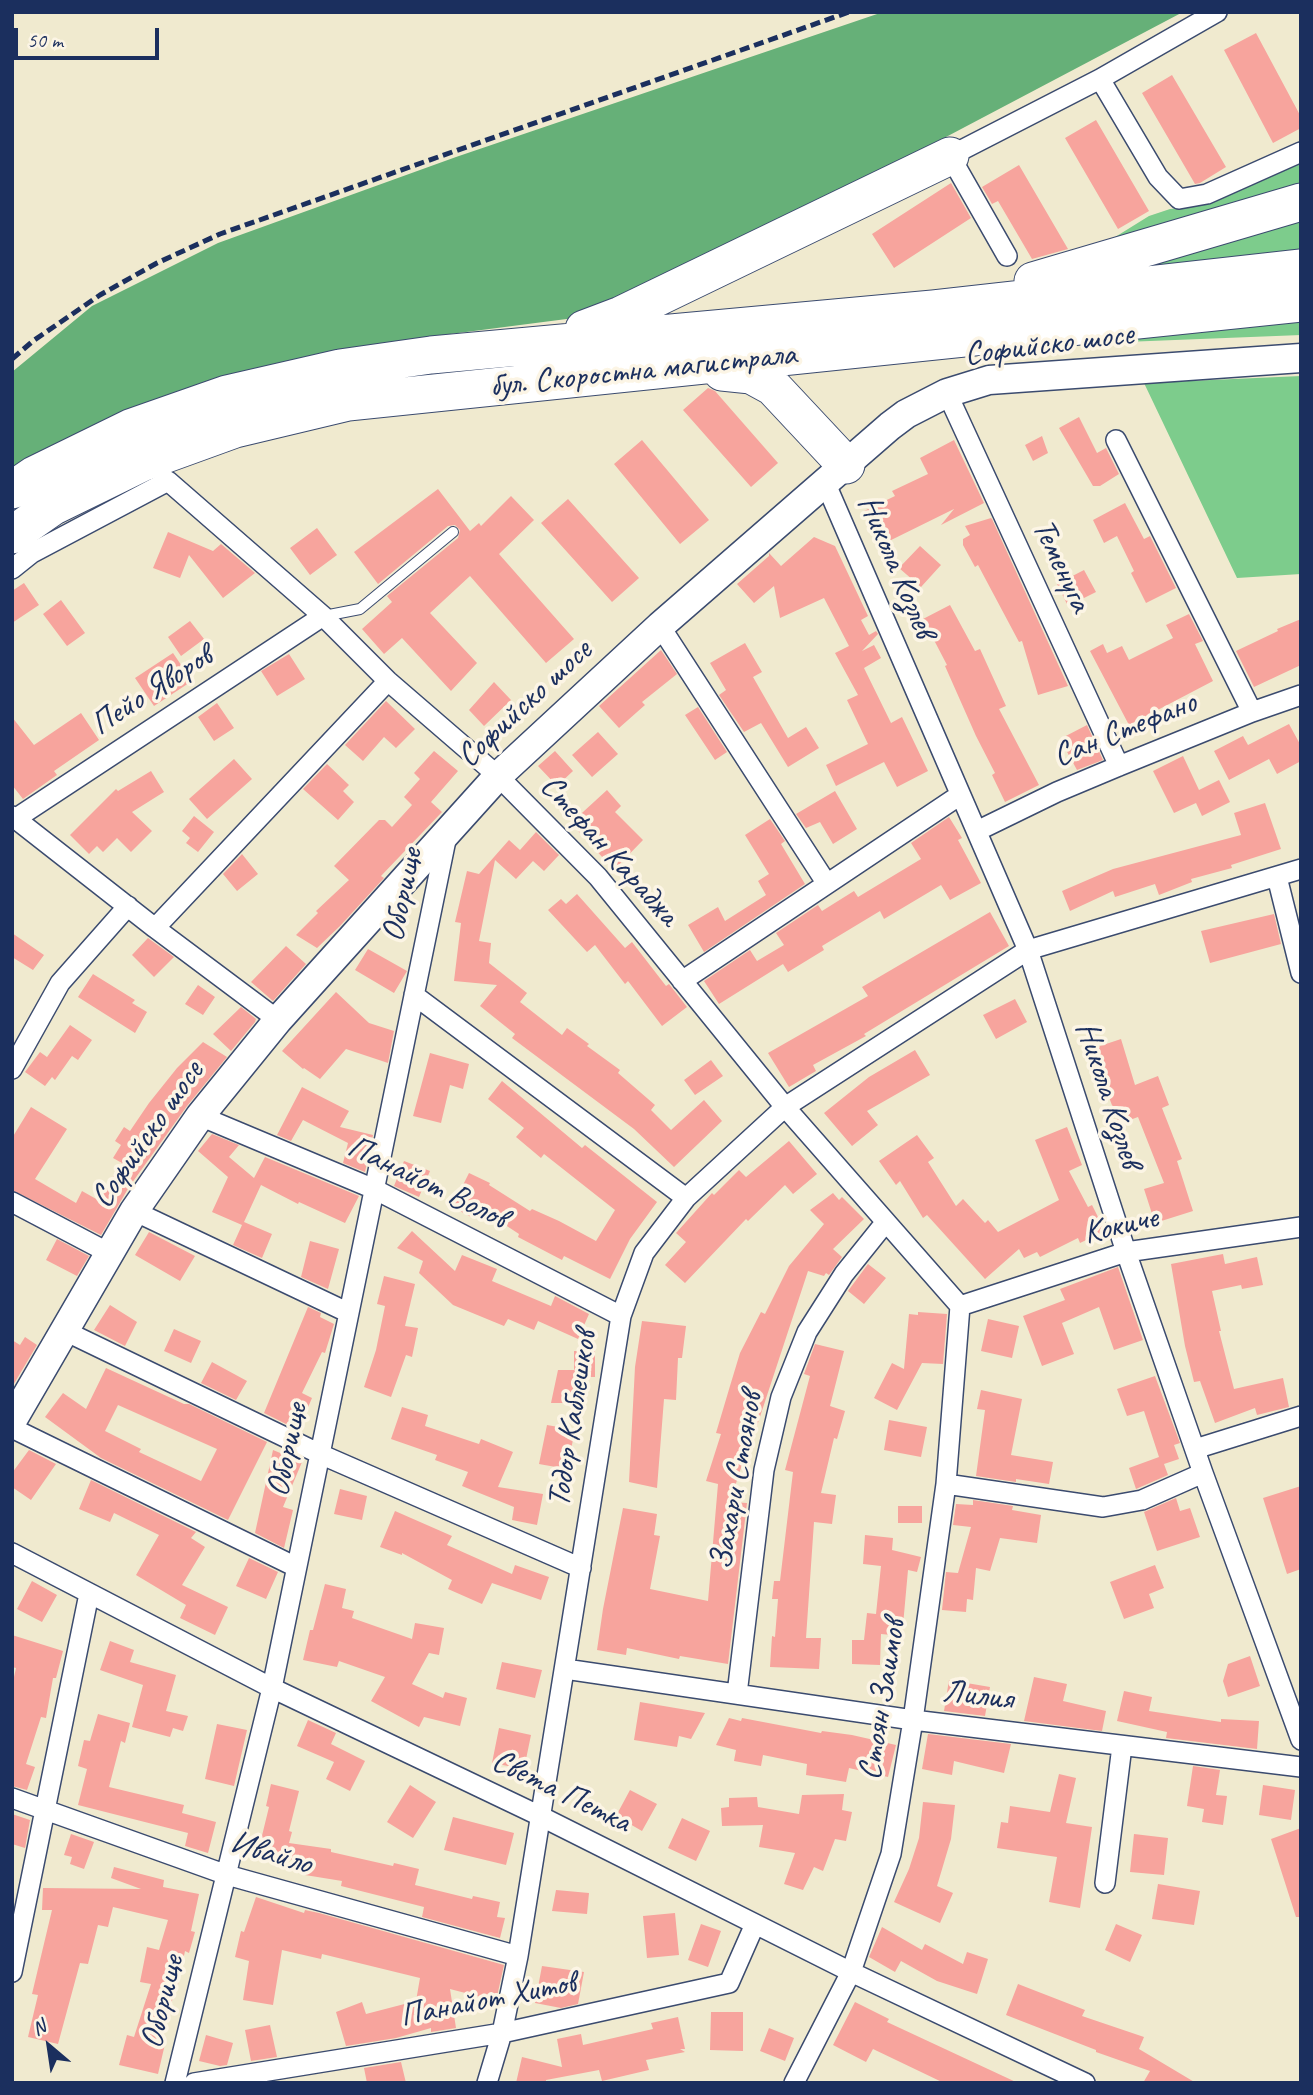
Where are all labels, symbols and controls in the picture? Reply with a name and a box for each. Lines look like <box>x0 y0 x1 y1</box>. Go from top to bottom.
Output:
scale bar <box>18 14 163 58</box>
text: 50 m <box>27 27 63 53</box>
street label: Софийско шосе <box>962 315 1136 375</box>
street label: бул. Скоростна магистрала <box>488 335 798 407</box>
street label: Никола Козлев <box>848 490 944 644</box>
street label: Теменуга <box>1022 513 1100 619</box>
street label: Софийско шосе <box>449 632 601 776</box>
street label: Пейо Яворов <box>84 637 220 745</box>
street label: Сан Стефано <box>1048 683 1202 777</box>
street label: Стефан Караджа <box>531 767 687 935</box>
street label: Оборище <box>374 845 432 945</box>
street label: Никола Козлев <box>1066 1017 1150 1173</box>
street label: Софийско шосе <box>83 1054 213 1216</box>
street label: Панайот Волов <box>341 1127 513 1239</box>
street label: Кокиче <box>1080 1198 1162 1254</box>
street label: Тодор Каблешков <box>540 1328 606 1510</box>
street label: Захари Стоянов <box>702 1389 772 1573</box>
street label: Оборище <box>259 1400 317 1500</box>
street label: Стоян Заимов <box>851 1617 915 1783</box>
street label: Лилия <box>940 1672 1016 1720</box>
street label: Света Петка <box>485 1741 637 1843</box>
street label: Ивайло <box>226 1824 316 1884</box>
street label: Оборище <box>132 1951 194 2053</box>
street label: Панайот Хитов <box>397 1964 579 2036</box>
north arrow <box>14 2011 84 2081</box>
text: N <box>28 2014 50 2041</box>

